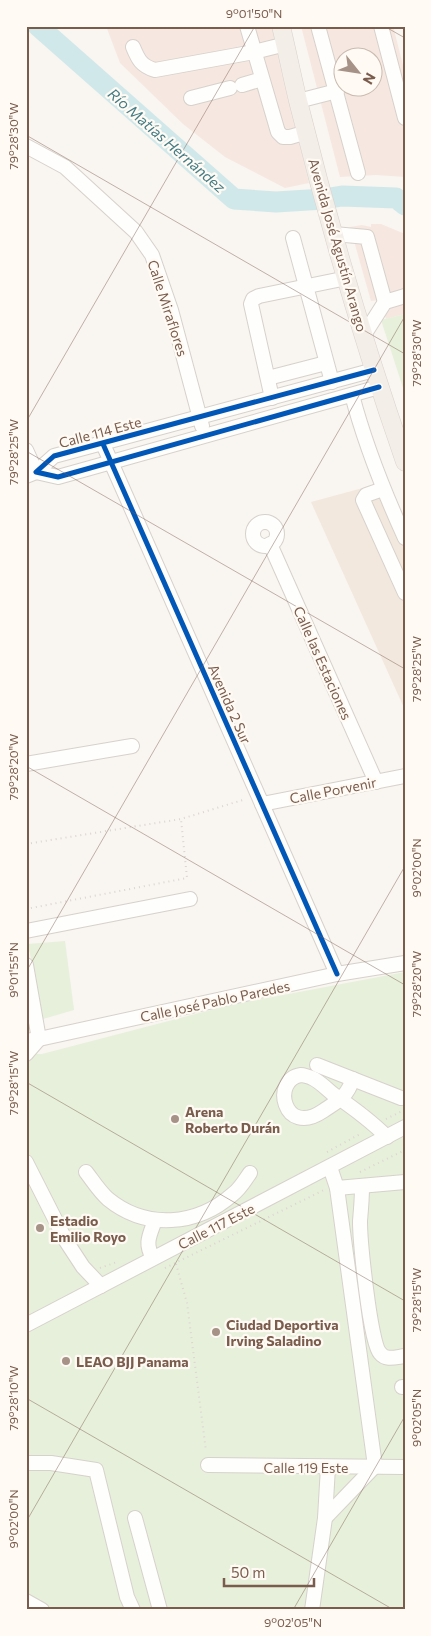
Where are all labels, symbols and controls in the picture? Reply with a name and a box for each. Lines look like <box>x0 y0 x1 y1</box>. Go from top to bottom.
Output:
text: 9°01'50"N <box>226 6 282 20</box>
north arrow <box>334 48 384 98</box>
text: N <box>360 70 380 88</box>
water label: Río Matías Hernández <box>105 84 230 196</box>
text: 79°28'30"W <box>6 103 20 169</box>
street label: Avenida José Agustín Arango <box>305 156 371 334</box>
street label: Calle Miraflores <box>144 258 192 358</box>
text: 79°28'30"W <box>409 320 423 386</box>
street label: Calle 114 Este <box>57 413 143 451</box>
text: 79°28'25"W <box>6 419 20 485</box>
street label: Calle las Estaciones <box>290 604 356 722</box>
text: 79°28'25"W <box>409 636 423 702</box>
street label: Avenida 2 Sur <box>205 662 255 747</box>
text: 79°28'20"W <box>6 734 20 800</box>
street label: Calle Porvenir <box>288 773 378 807</box>
text: 9°02'00"N <box>409 839 423 897</box>
text: 9°01'55"N <box>6 942 20 998</box>
text: 79°28'20"W <box>409 951 423 1017</box>
street label: Calle José Pablo Paredes <box>139 977 291 1025</box>
text: 79°28'15"W <box>6 1051 20 1115</box>
place label: Arena Roberto Durán <box>185 1103 280 1136</box>
marker: Arena Roberto Durán <box>169 1113 181 1125</box>
street label: Calle 117 Este <box>175 1199 257 1253</box>
place label: Estadio Emilio Royo <box>50 1212 126 1245</box>
marker: Estadio Emilio Royo <box>34 1222 46 1234</box>
text: 79°28'15"W <box>409 1268 423 1332</box>
place label: Ciudad Deportiva Irving Saladino <box>226 1316 339 1349</box>
marker: Ciudad Deportiva Irving Saladino <box>210 1326 222 1338</box>
place label: LEAO BJJ Panama <box>76 1353 189 1370</box>
marker: LEAO BJJ Panama <box>60 1355 72 1367</box>
text: 79°28'10"W <box>6 1365 20 1431</box>
text: 9°02'05"N <box>409 1389 423 1447</box>
street label: Calle 119 Este <box>264 1459 348 1476</box>
text: 9°02'00"N <box>6 1490 20 1548</box>
scale bar <box>224 1556 314 1588</box>
text: 50 m <box>231 1563 265 1581</box>
text: 9°02'05"N <box>264 1615 322 1629</box>

